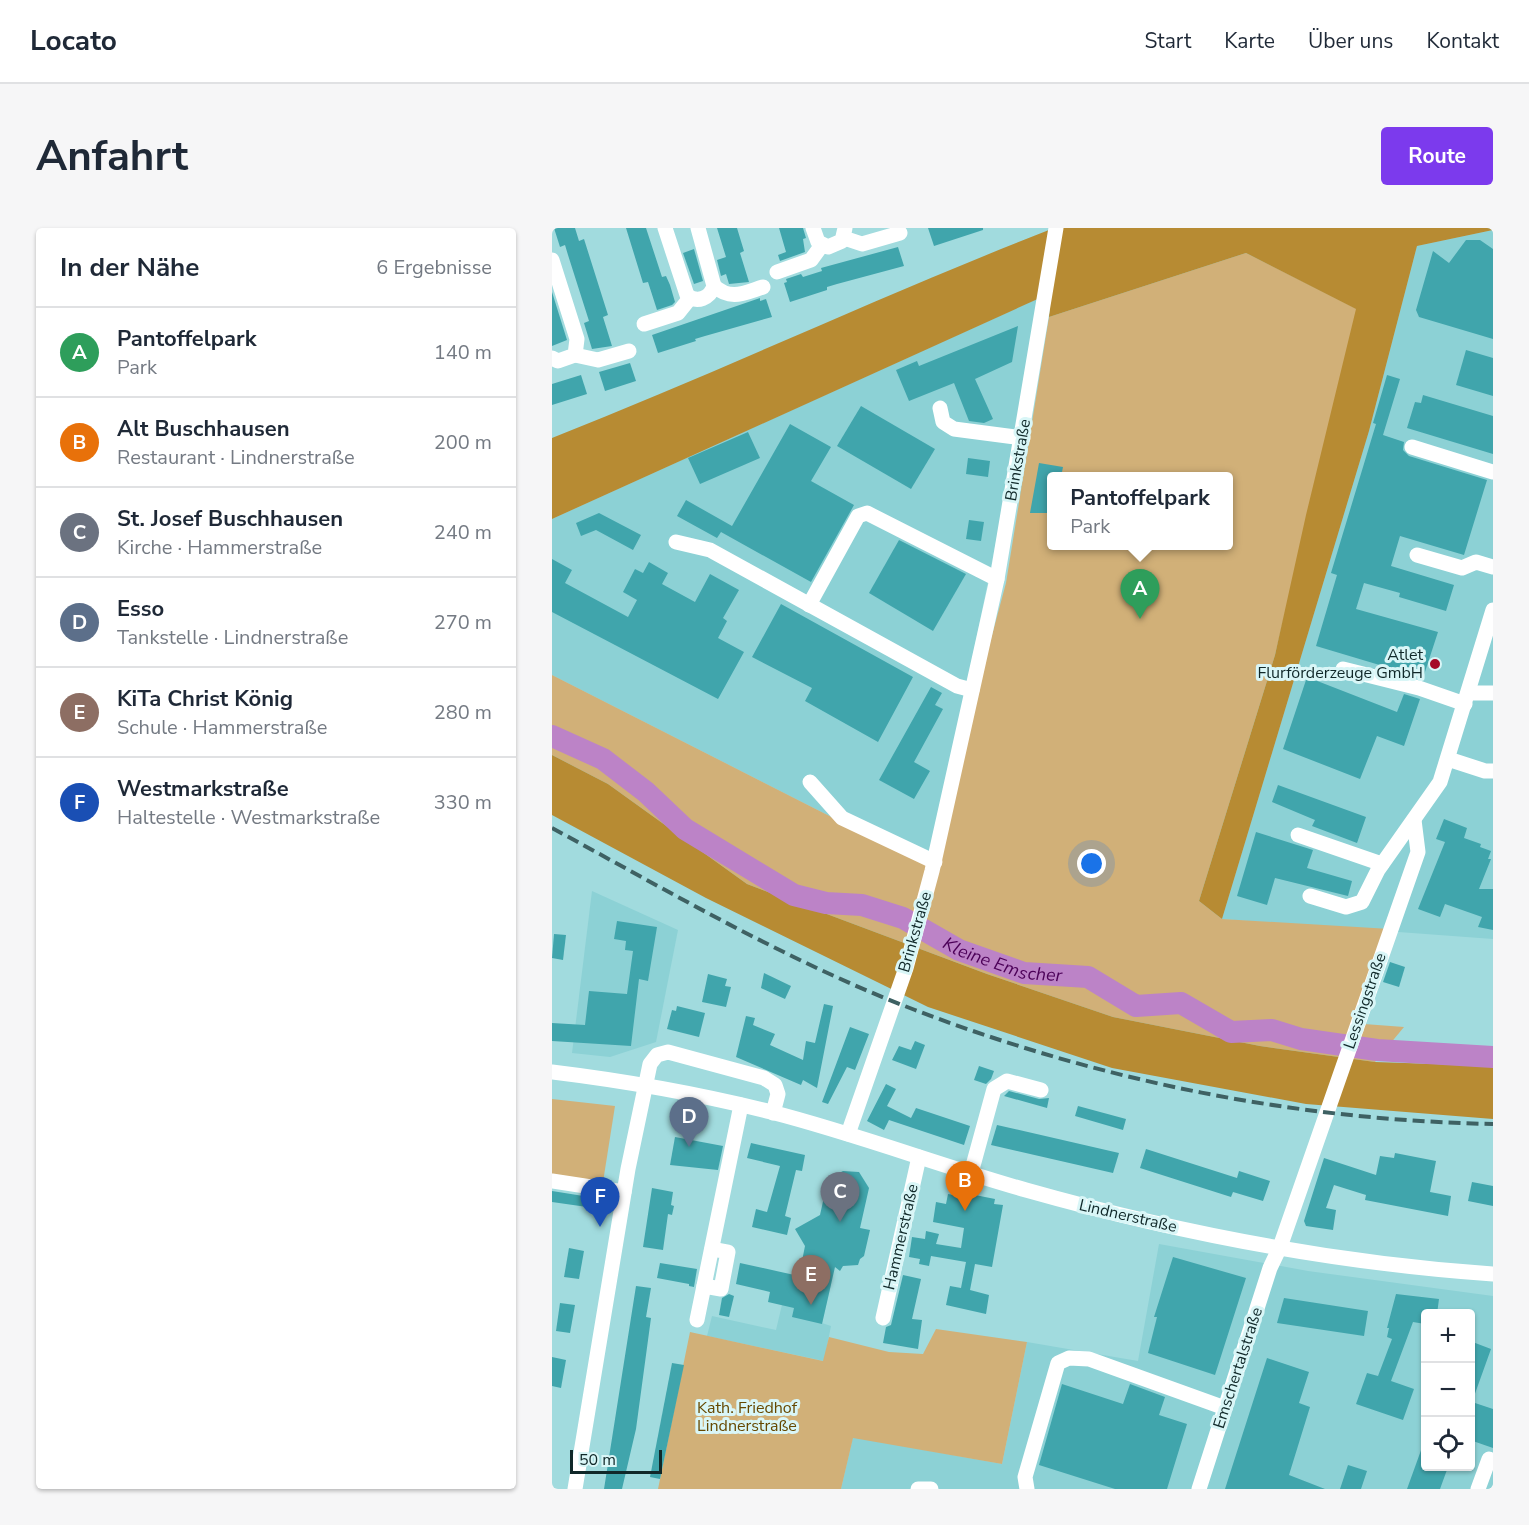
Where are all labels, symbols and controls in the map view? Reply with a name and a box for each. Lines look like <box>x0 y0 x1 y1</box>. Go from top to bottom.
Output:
text: Locato <box>30 22 117 60</box>
text: Start <box>1144 27 1191 55</box>
text: Karte <box>1224 27 1275 55</box>
text: Über uns <box>1308 27 1393 55</box>
text: Kontakt <box>1426 27 1499 55</box>
button: Route <box>1381 127 1493 185</box>
text: Anfahrt <box>36 128 188 185</box>
text: In der Nähe <box>60 250 199 285</box>
text: 6 Ergebnisse <box>376 254 492 281</box>
text: Pantoffelpark <box>117 324 256 354</box>
text: A <box>72 339 87 366</box>
text: 140 m <box>434 339 492 366</box>
text: Park <box>117 354 157 381</box>
text: Alt Buschhausen <box>117 414 290 444</box>
street label: Brinkstraße <box>1000 417 1036 503</box>
text: B <box>73 429 86 456</box>
text: 200 m <box>434 429 492 456</box>
text: Restaurant · Lindnerstraße <box>117 444 355 471</box>
popup <box>1047 472 1233 550</box>
text: Pantoffelpark <box>1070 483 1210 513</box>
text: St. Josef Buschhausen <box>117 504 343 534</box>
text: Park <box>1070 513 1110 540</box>
text: C <box>73 519 86 546</box>
text: 240 m <box>434 519 492 546</box>
text: Kirche · Hammerstraße <box>117 534 322 561</box>
pin: A <box>1120 570 1160 619</box>
text: Esso <box>117 594 164 624</box>
text: D <box>72 609 87 636</box>
text: 270 m <box>434 609 492 636</box>
text: Tankstelle · Lindnerstraße <box>117 624 348 651</box>
place label: Atlet Flurförderzeuge GmbH <box>1258 644 1423 684</box>
marker: Atlet Flurförderzeuge GmbH <box>1428 657 1442 671</box>
text: KiTa Christ König <box>117 684 293 714</box>
text: E <box>74 699 85 726</box>
text: 280 m <box>434 699 492 726</box>
text: Schule · Hammerstraße <box>117 714 327 741</box>
text: Westmarkstraße <box>117 774 289 804</box>
text: F <box>74 789 85 816</box>
text: 330 m <box>434 789 492 816</box>
text: Haltestelle · Westmarkstraße <box>117 804 380 831</box>
your location <box>1077 849 1106 878</box>
street label: Brinkstraße <box>893 889 937 975</box>
water label: Kleine Emscher <box>938 931 1063 987</box>
street label: Lessingstraße <box>1338 950 1392 1052</box>
pin: D <box>670 1098 708 1147</box>
pin: B <box>946 1162 984 1211</box>
pin: C <box>820 1172 860 1222</box>
pin: F <box>580 1178 620 1227</box>
street label: Hammerstraße <box>878 1182 924 1292</box>
street label: Lindnerstraße <box>1077 1194 1179 1238</box>
pin: E <box>792 1256 830 1305</box>
street label: Emschertalstraße <box>1208 1305 1268 1431</box>
map controls <box>1421 1309 1475 1471</box>
button: + <box>1421 1309 1475 1363</box>
button: − <box>1421 1363 1475 1417</box>
park label: Kath. Friedhof Lindnerstraße <box>697 1397 798 1437</box>
button: locate <box>1421 1417 1475 1471</box>
scale bar <box>570 1447 662 1474</box>
text: 50 m <box>579 1449 616 1471</box>

